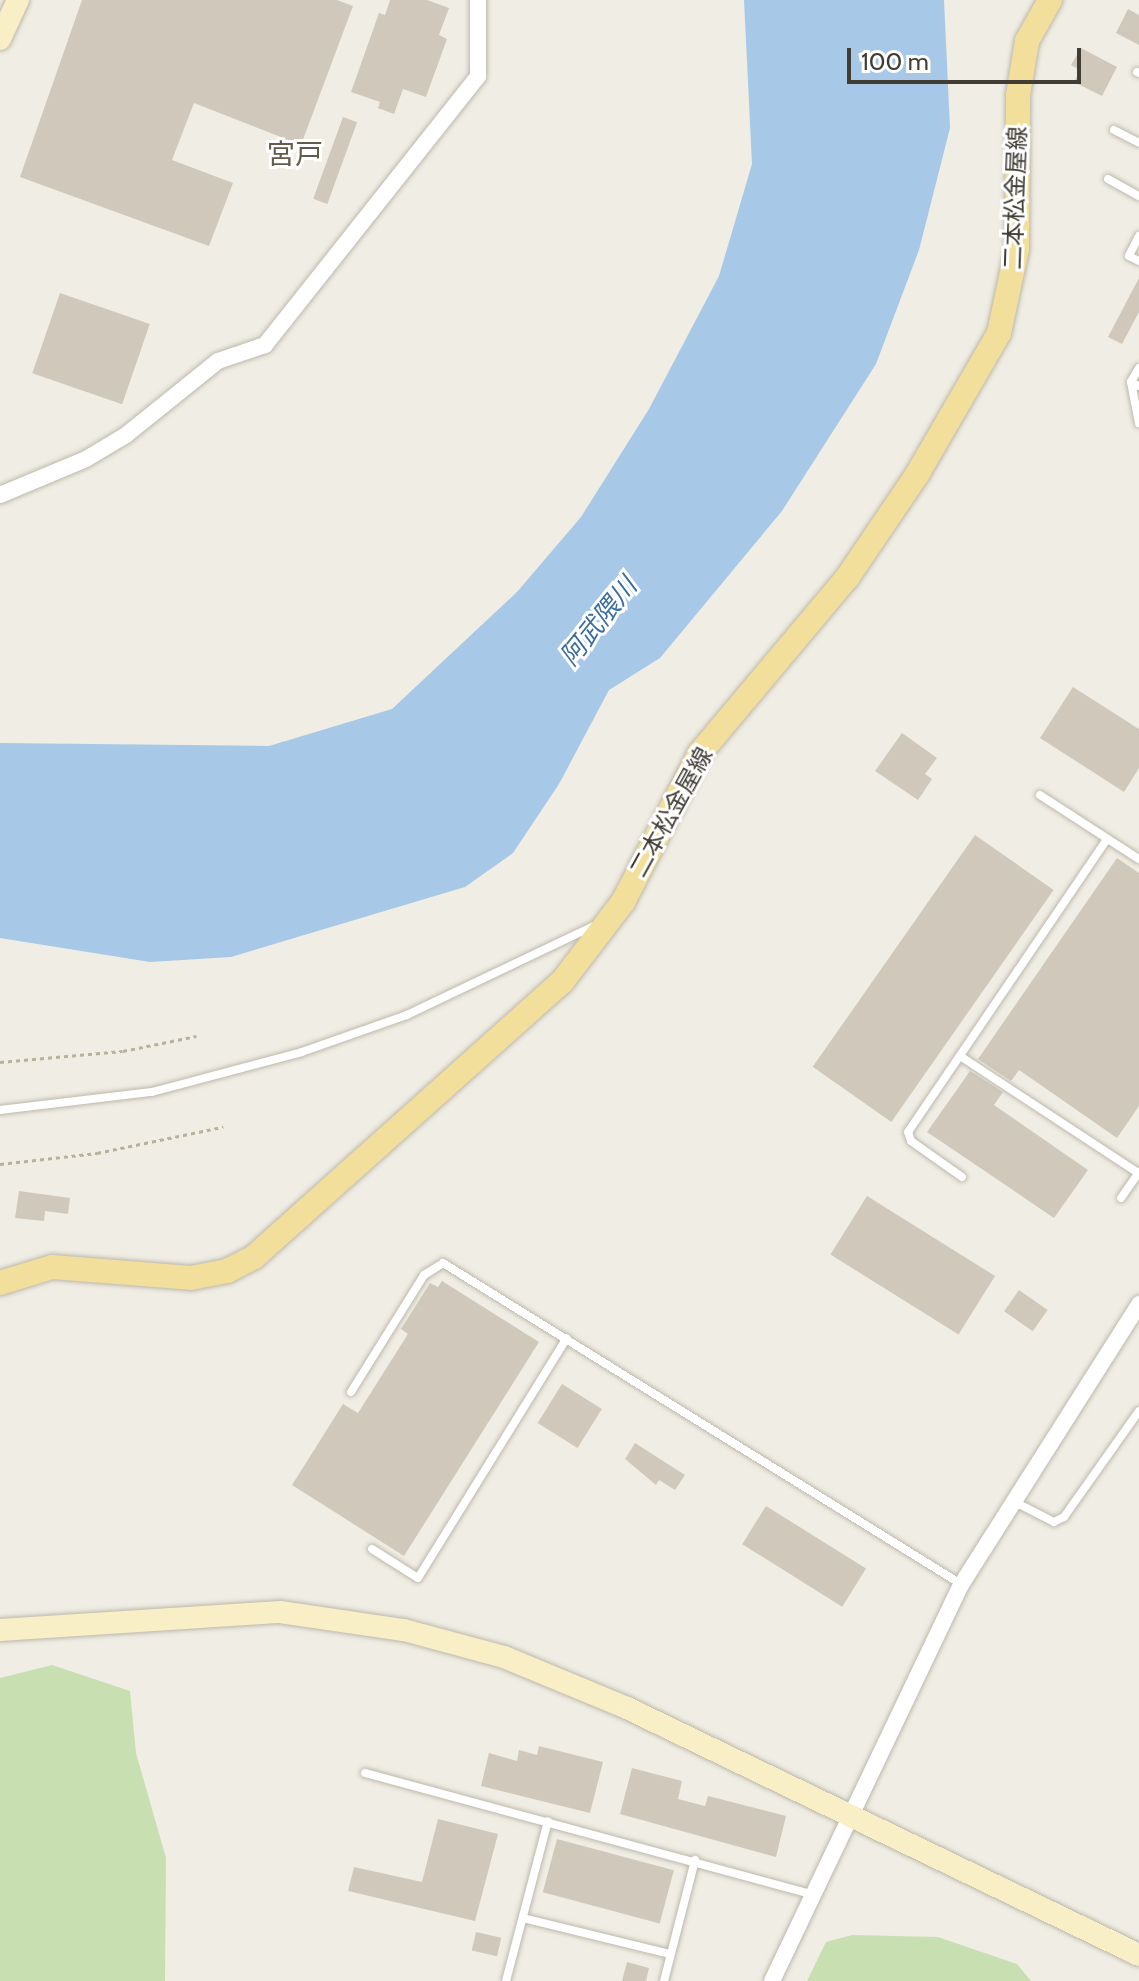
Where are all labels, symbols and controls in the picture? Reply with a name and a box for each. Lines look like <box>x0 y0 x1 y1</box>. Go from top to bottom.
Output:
scale bar <box>851 32 1085 82</box>
text: 100 m <box>861 47 929 76</box>
street label: 二本松金屋線 <box>998 126 1032 270</box>
district label: 宮戸 <box>267 137 323 171</box>
water label: 阿武隈川 <box>554 572 644 672</box>
street label: 二本松金屋線 <box>623 742 719 882</box>

